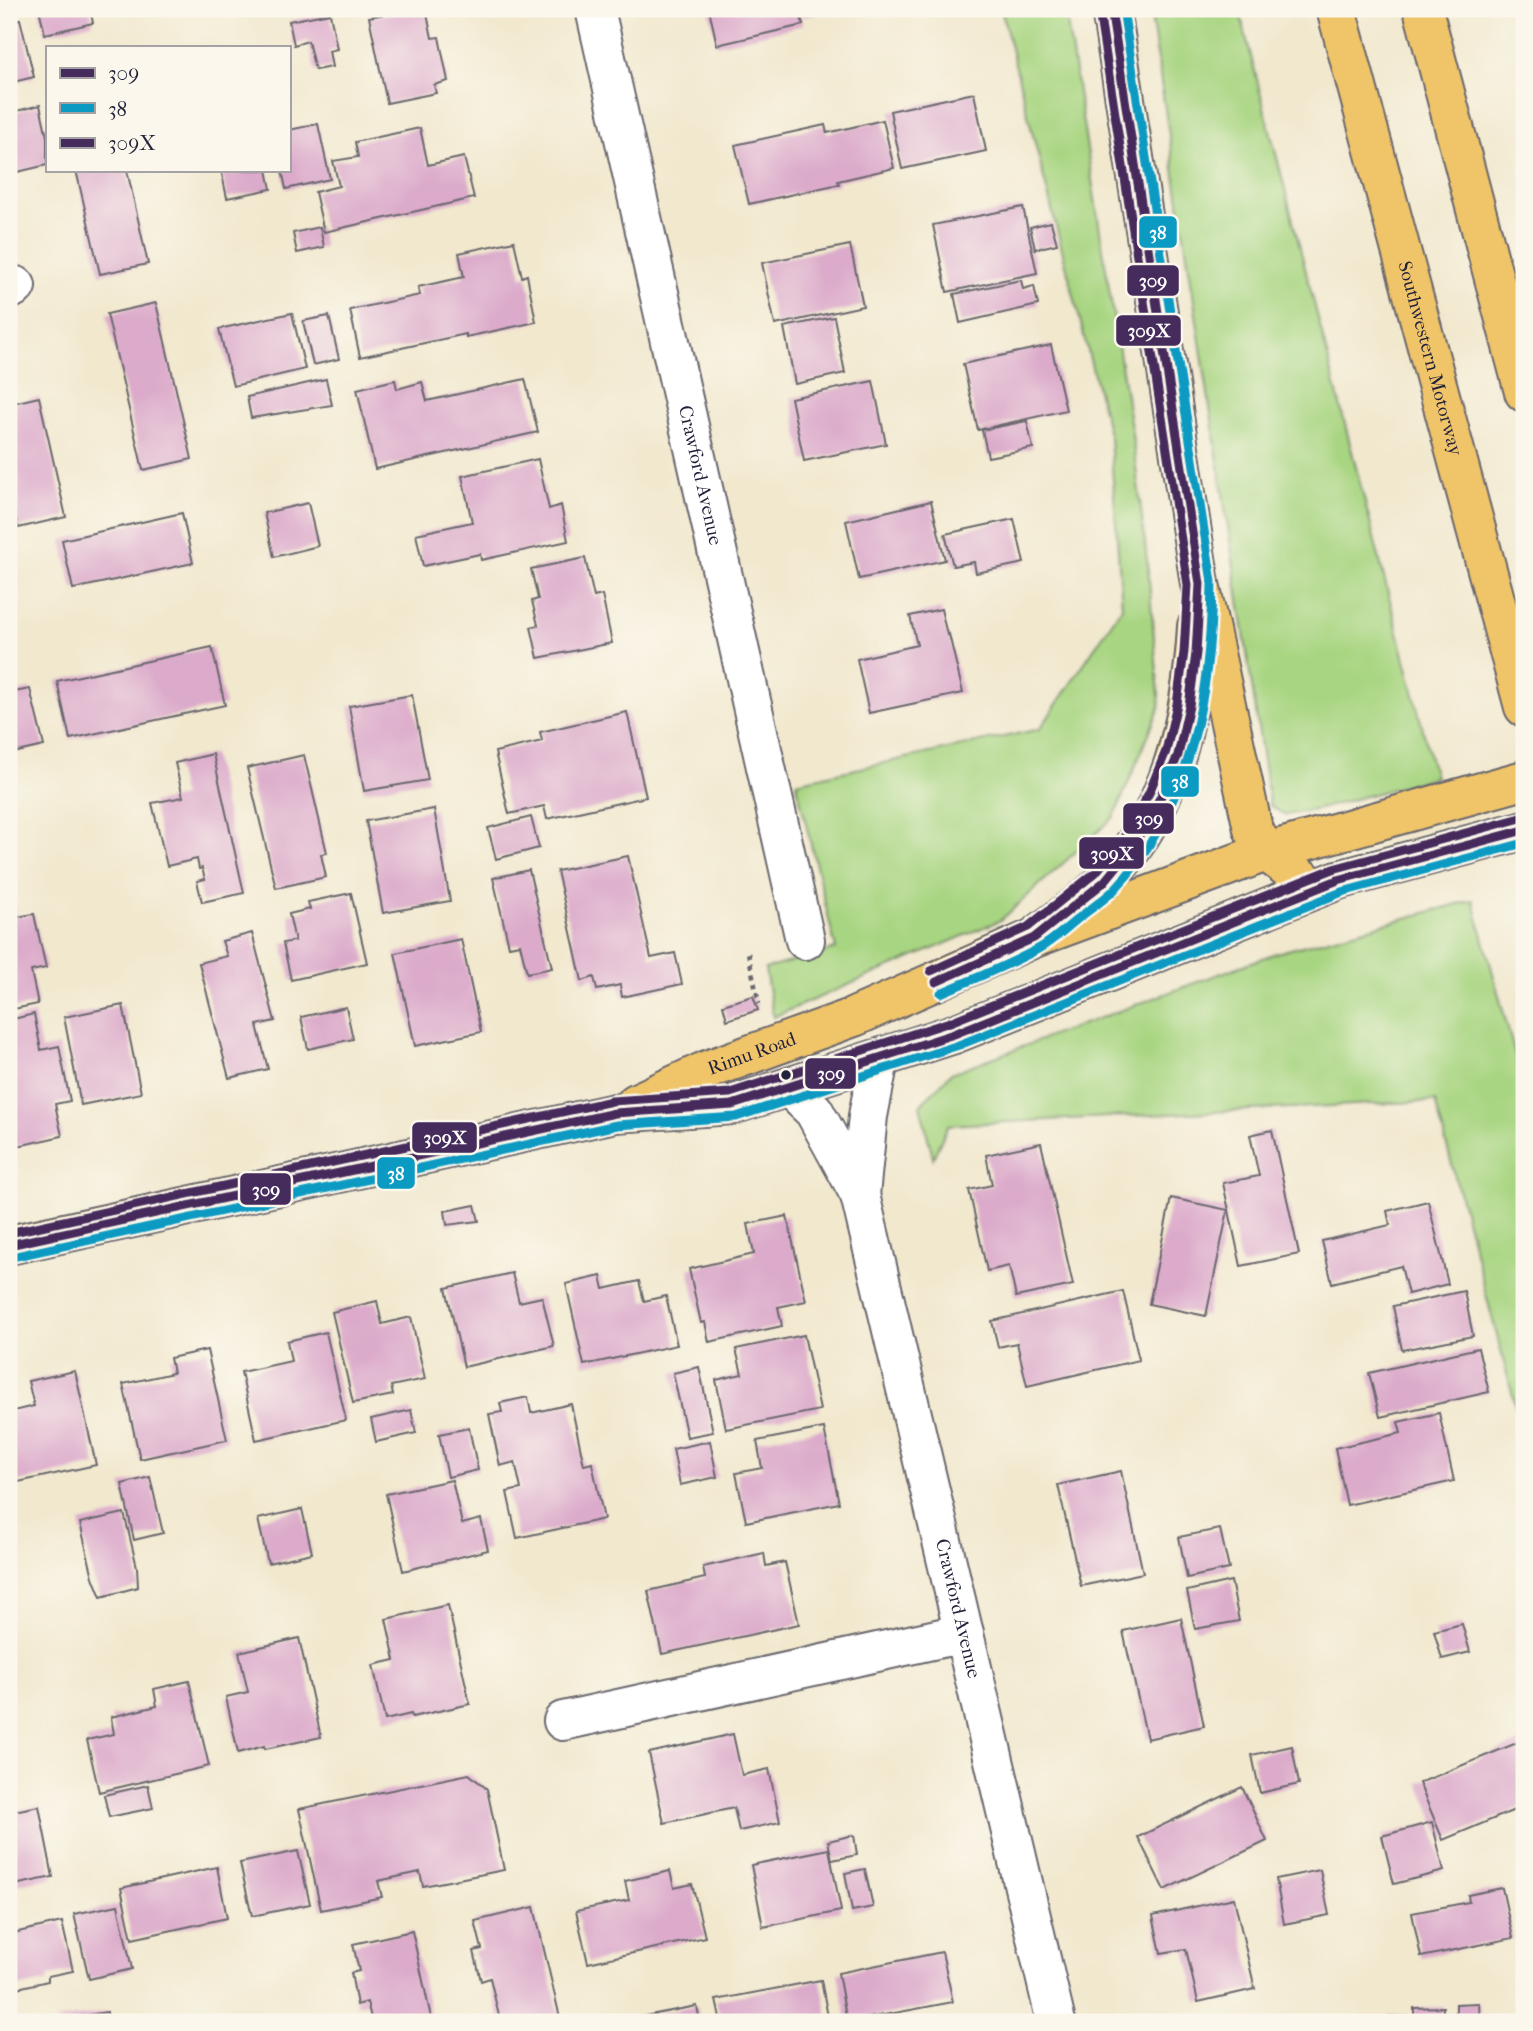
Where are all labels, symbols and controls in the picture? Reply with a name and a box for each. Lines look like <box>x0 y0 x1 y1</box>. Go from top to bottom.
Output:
legend <box>46 46 290 172</box>
text: 309 <box>108 61 139 85</box>
text: 38 <box>108 97 127 121</box>
text: 309X <box>108 131 156 155</box>
line badge: 38 <box>1138 215 1178 249</box>
text: 38 <box>1149 222 1167 244</box>
street label: Southwestern Motorway <box>1393 259 1467 459</box>
line badge: 309 <box>1126 264 1180 297</box>
text: 309 <box>1139 270 1167 292</box>
line badge: 309X <box>1115 314 1182 347</box>
text: 309X <box>1127 320 1171 342</box>
street label: Crawford Avenue <box>674 403 727 547</box>
line badge: 38 <box>1160 765 1200 798</box>
text: 38 <box>1171 771 1189 793</box>
line badge: 309 <box>1122 802 1175 835</box>
text: 309 <box>1135 808 1163 830</box>
line badge: 309X <box>1078 836 1145 870</box>
text: 309X <box>1090 843 1134 865</box>
street label: Rimu Road <box>705 1028 800 1080</box>
line badge: 309 <box>804 1057 857 1090</box>
text: 309 <box>817 1063 845 1085</box>
unlabelled marker <box>779 1068 793 1082</box>
line badge: 309X <box>411 1121 478 1154</box>
text: 309X <box>423 1127 467 1149</box>
line badge: 38 <box>376 1156 416 1190</box>
text: 38 <box>387 1163 405 1185</box>
line badge: 309 <box>239 1172 292 1206</box>
text: 309 <box>252 1179 280 1201</box>
street label: Crawford Avenue <box>931 1537 985 1680</box>

